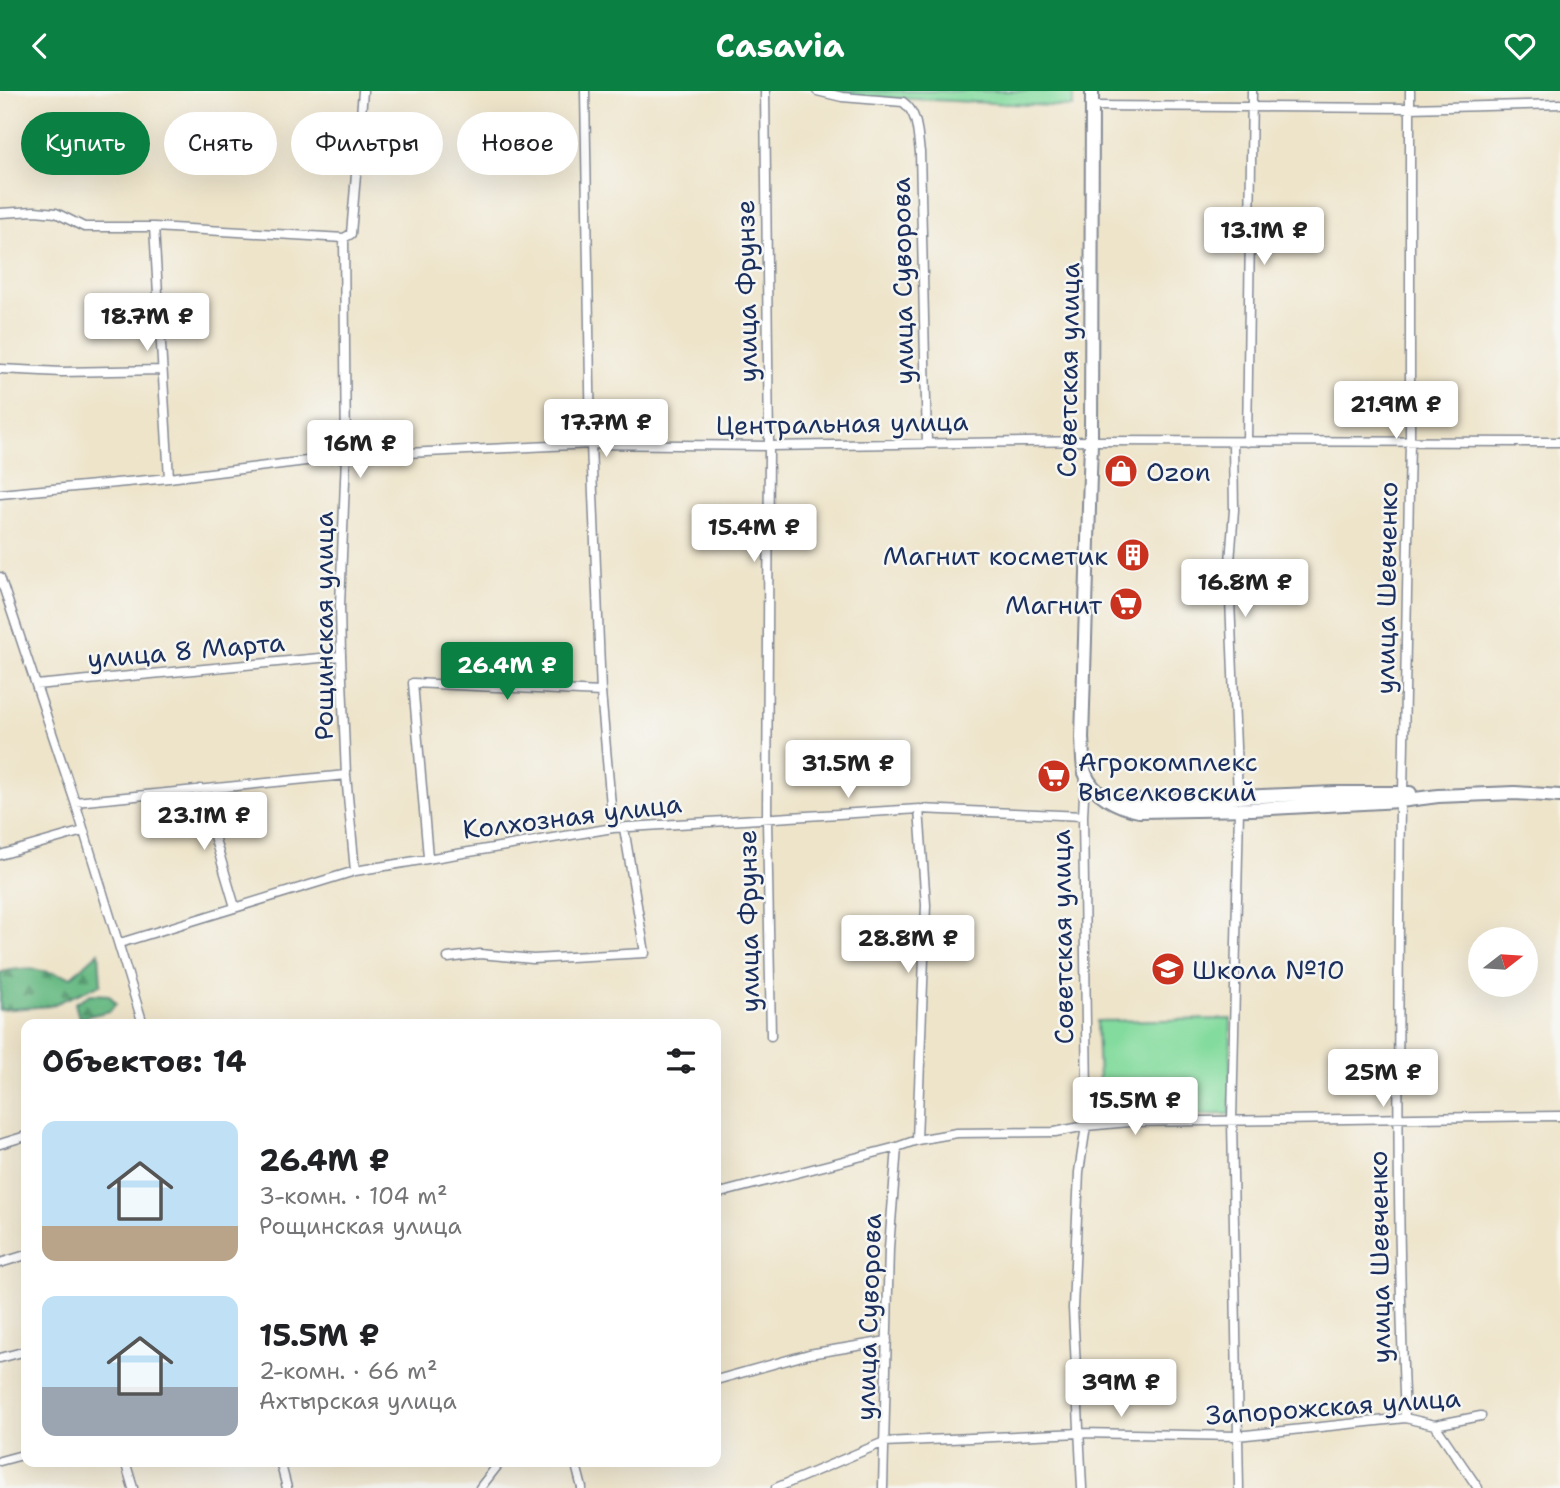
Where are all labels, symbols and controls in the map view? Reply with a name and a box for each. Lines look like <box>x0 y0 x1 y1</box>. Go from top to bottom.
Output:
text: Casavia <box>715 24 845 67</box>
icon: back <box>21 27 59 65</box>
icon: heart <box>1501 27 1539 65</box>
chip: Купить <box>21 112 150 175</box>
chip: Снять <box>164 112 277 175</box>
chip: Фильтры <box>291 112 443 175</box>
chip: Новое <box>457 112 578 175</box>
street label: улица Суворова <box>883 177 921 385</box>
street label: улица Фрунзе <box>727 199 765 383</box>
pin: 13.1M ₽ <box>1199 207 1329 267</box>
text: 13.1M ₽ <box>1220 215 1308 245</box>
street label: Советская улица <box>1049 262 1087 478</box>
pin: 18.7M ₽ <box>82 293 212 353</box>
text: 18.7M ₽ <box>100 301 194 331</box>
pin: 21.9M ₽ <box>1331 381 1461 441</box>
text: 21.9M ₽ <box>1350 389 1442 419</box>
pin: 17.7M ₽ <box>541 399 671 459</box>
street label: Центральная улица <box>715 403 969 443</box>
text: 17.7M ₽ <box>560 407 652 437</box>
pin: 16M ₽ <box>311 421 409 480</box>
text: 16M ₽ <box>323 428 397 458</box>
shop icon: Ozon <box>1102 452 1140 490</box>
place label: Ozon <box>1146 454 1211 489</box>
street label: улица Шевченко <box>1367 481 1405 695</box>
pin: 15.4M ₽ <box>689 505 819 564</box>
street label: Рощинская улица <box>306 511 341 741</box>
text: 15.4M ₽ <box>708 512 800 542</box>
building icon: Магнит косметик <box>1114 536 1152 574</box>
place label: Магнит косметик <box>883 538 1108 573</box>
pin: 16.8M ₽ <box>1180 559 1310 619</box>
text: 16.8M ₽ <box>1197 567 1293 597</box>
supermarket icon: Магнит <box>1107 585 1145 623</box>
place label: Магнит <box>1005 587 1103 622</box>
street label: улица 8 Марта <box>86 624 286 676</box>
pin: 26.4M ₽ <box>442 643 572 702</box>
text: 26.4M ₽ <box>457 650 557 680</box>
pin: 31.5M ₽ <box>783 741 913 800</box>
place label: Агрокомплекс Выселковский <box>1078 744 1258 809</box>
text: 31.5M ₽ <box>801 748 895 778</box>
supermarket icon: Агрокомплекс Выселковский <box>1035 757 1073 795</box>
street label: Колхозная улица <box>460 785 684 847</box>
pin: 23.1M ₽ <box>139 793 269 852</box>
text: 23.1M ₽ <box>157 800 251 830</box>
street label: улица Фрунзе <box>729 829 767 1013</box>
street label: Советская улица <box>1043 829 1081 1045</box>
pin: 28.8M ₽ <box>843 915 973 975</box>
text: 28.8M ₽ <box>857 923 959 953</box>
north arrow <box>1468 927 1538 997</box>
map controls <box>1468 927 1538 997</box>
school or university icon: Школа №10 <box>1149 950 1187 988</box>
place label: Школа №10 <box>1192 952 1345 987</box>
text: Объектов: 14 <box>42 1041 247 1082</box>
icon: filters <box>662 1042 700 1080</box>
pin: 25M ₽ <box>1334 1049 1432 1109</box>
text: 25M ₽ <box>1344 1057 1422 1087</box>
pin: 15.5M ₽ <box>1070 1077 1200 1137</box>
text: 15.5M ₽ <box>1089 1085 1181 1115</box>
text: 26.4M ₽ <box>259 1140 390 1181</box>
icon: home <box>98 1149 182 1233</box>
street label: улица Шевченко <box>1360 1150 1398 1364</box>
text: 3-комн. · 104 m² <box>259 1181 448 1211</box>
text: Рощинская улица <box>259 1211 462 1241</box>
street label: улица Суворова <box>847 1213 889 1421</box>
text: 15.5M ₽ <box>259 1315 380 1356</box>
icon: home <box>98 1324 182 1408</box>
text: 2-комн. · 66 m² <box>259 1356 438 1386</box>
pin: 39M ₽ <box>1072 1359 1170 1419</box>
text: 39M ₽ <box>1081 1367 1161 1397</box>
street label: Запорожская улица <box>1204 1380 1462 1432</box>
text: Ахтырская улица <box>259 1386 457 1416</box>

